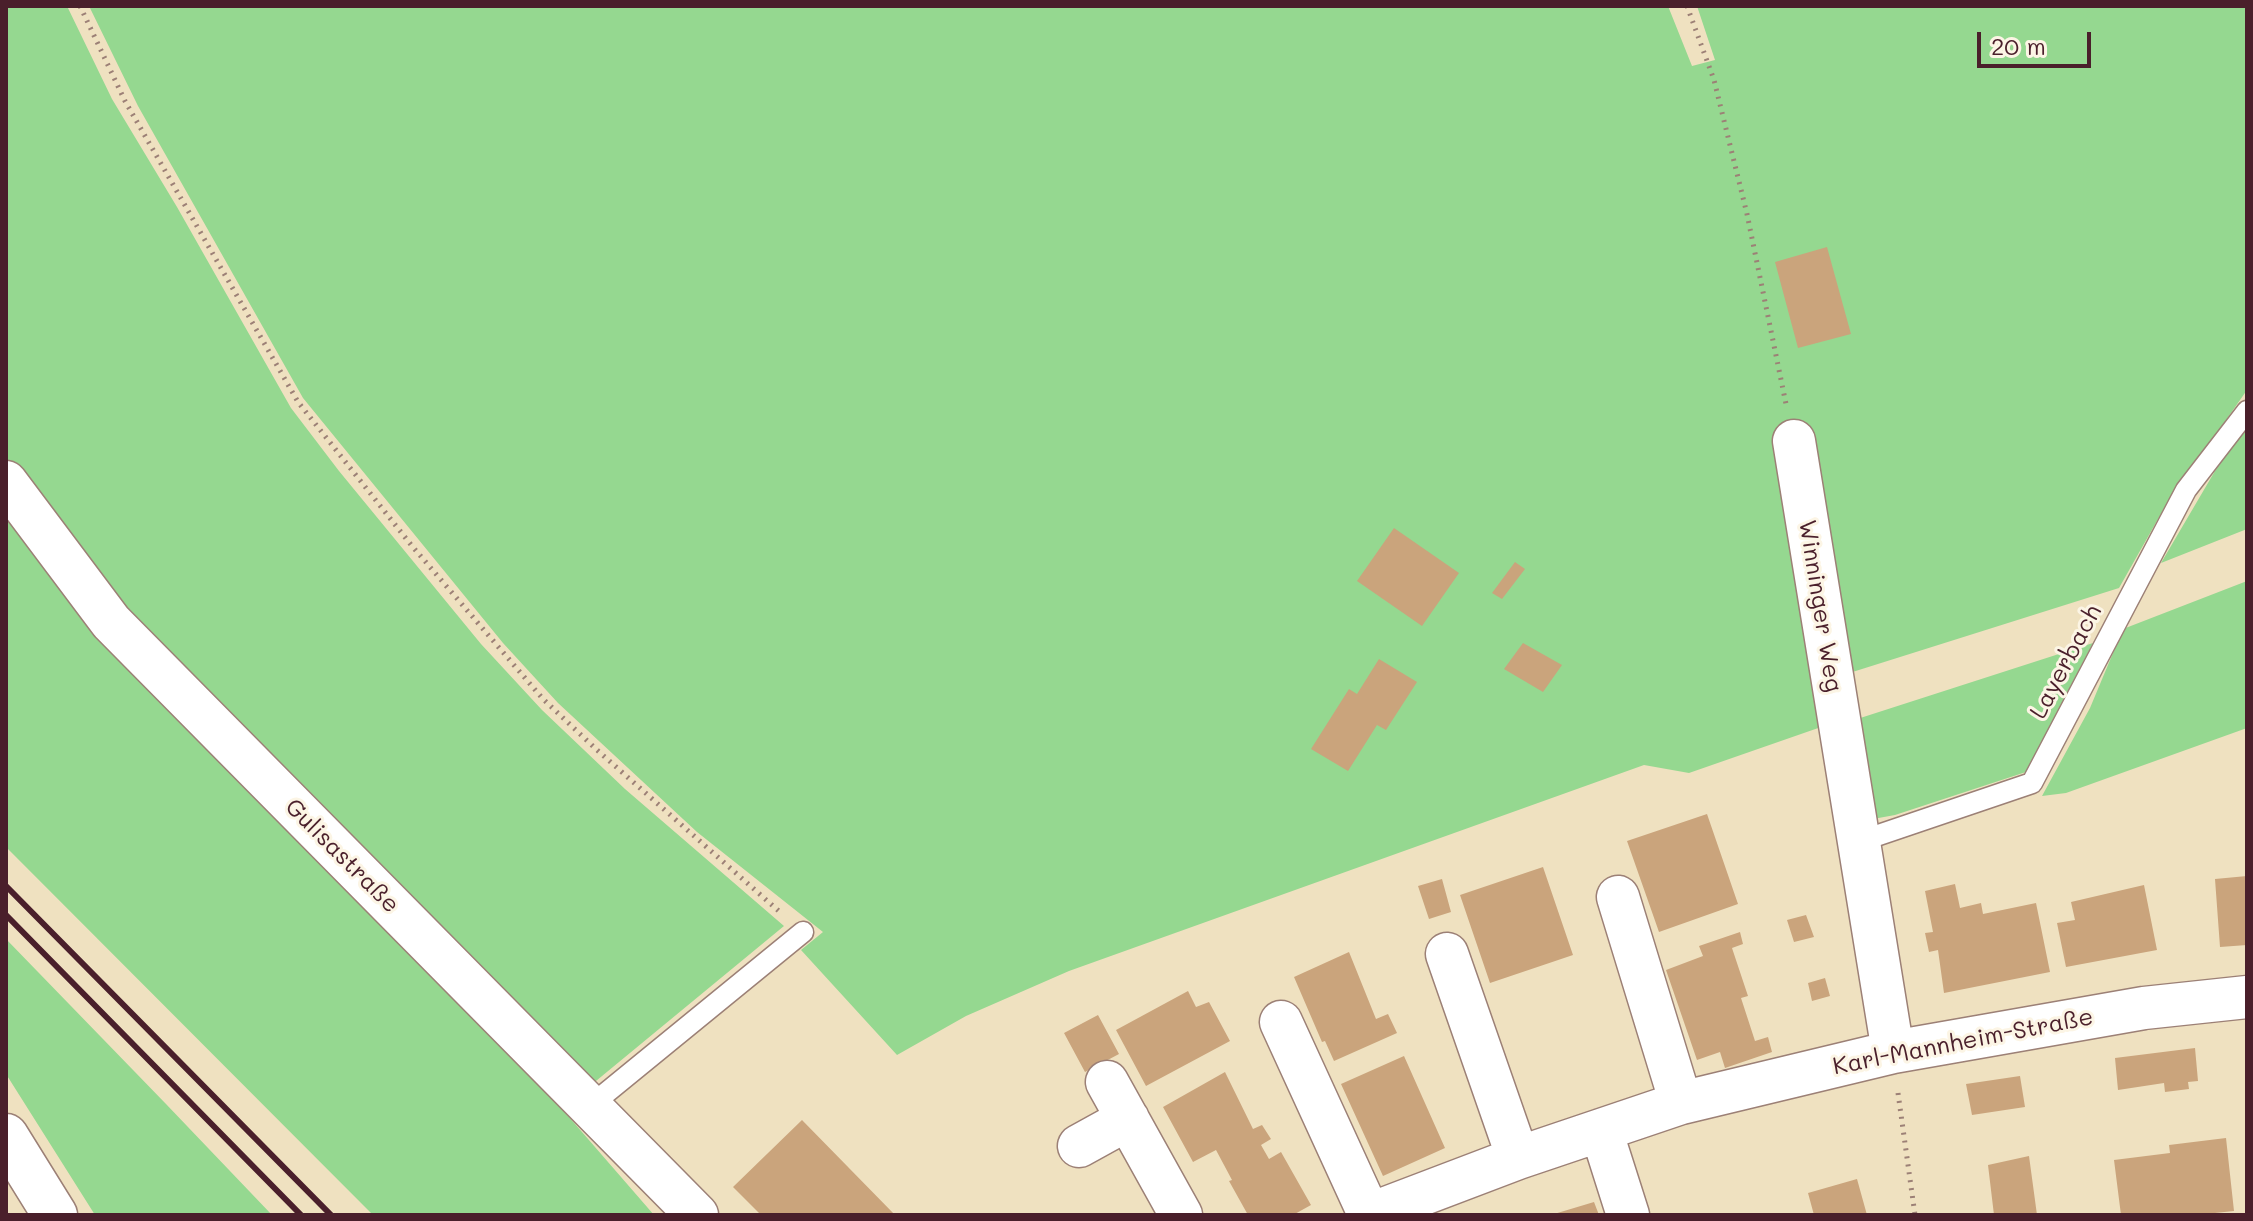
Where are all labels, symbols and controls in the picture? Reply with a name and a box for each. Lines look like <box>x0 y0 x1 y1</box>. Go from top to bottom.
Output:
scale bar <box>1981 16 2095 66</box>
text: 20 m <box>1991 30 2046 61</box>
street label: Winninger Weg <box>1792 518 1848 694</box>
street label: Layerbach <box>2024 600 2108 724</box>
street label: Gulisastraße <box>279 793 405 919</box>
street label: Karl-Mannheim-Straße <box>1830 1003 2096 1081</box>

